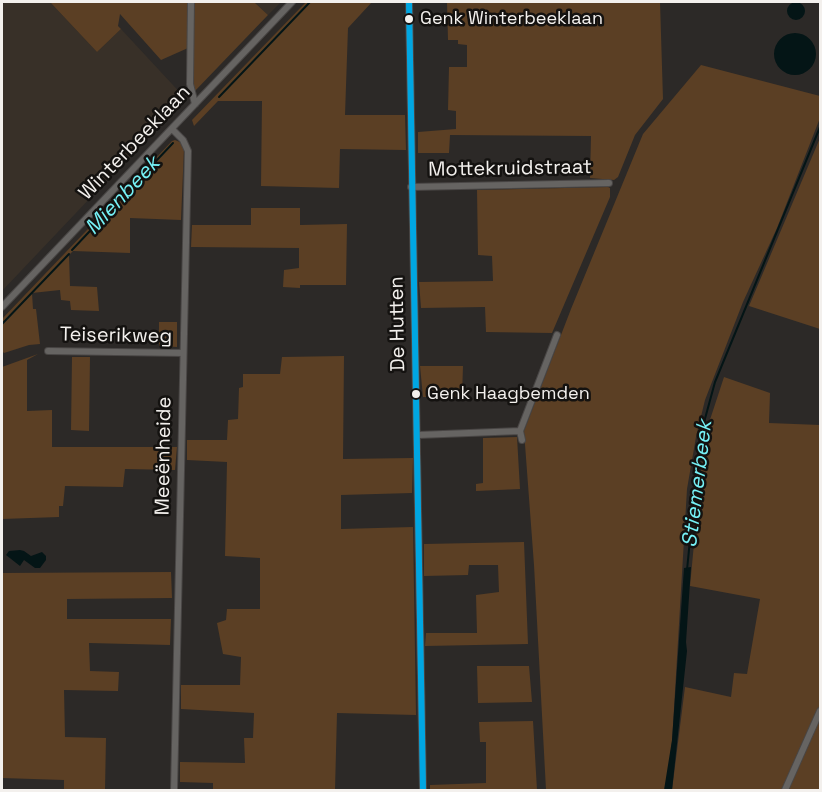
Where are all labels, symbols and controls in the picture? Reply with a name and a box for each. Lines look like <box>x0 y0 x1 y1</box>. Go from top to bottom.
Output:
place label: Genk Winterbeeklaan <box>420 8 603 30</box>
marker: Genk Winterbeeklaan <box>403 13 415 25</box>
street label: Winterbeeklaan <box>74 81 196 205</box>
water label: Mienbeek <box>80 151 166 241</box>
street label: Mottekruidstraat <box>428 156 592 182</box>
street label: De Hutten <box>385 276 411 372</box>
street label: Teiserikweg <box>60 323 172 349</box>
place label: Genk Haagbemden <box>427 383 590 405</box>
marker: Genk Haagbemden <box>410 388 422 400</box>
street label: Meeënheide <box>151 396 177 516</box>
water label: Stiemerbeek <box>678 419 718 549</box>

